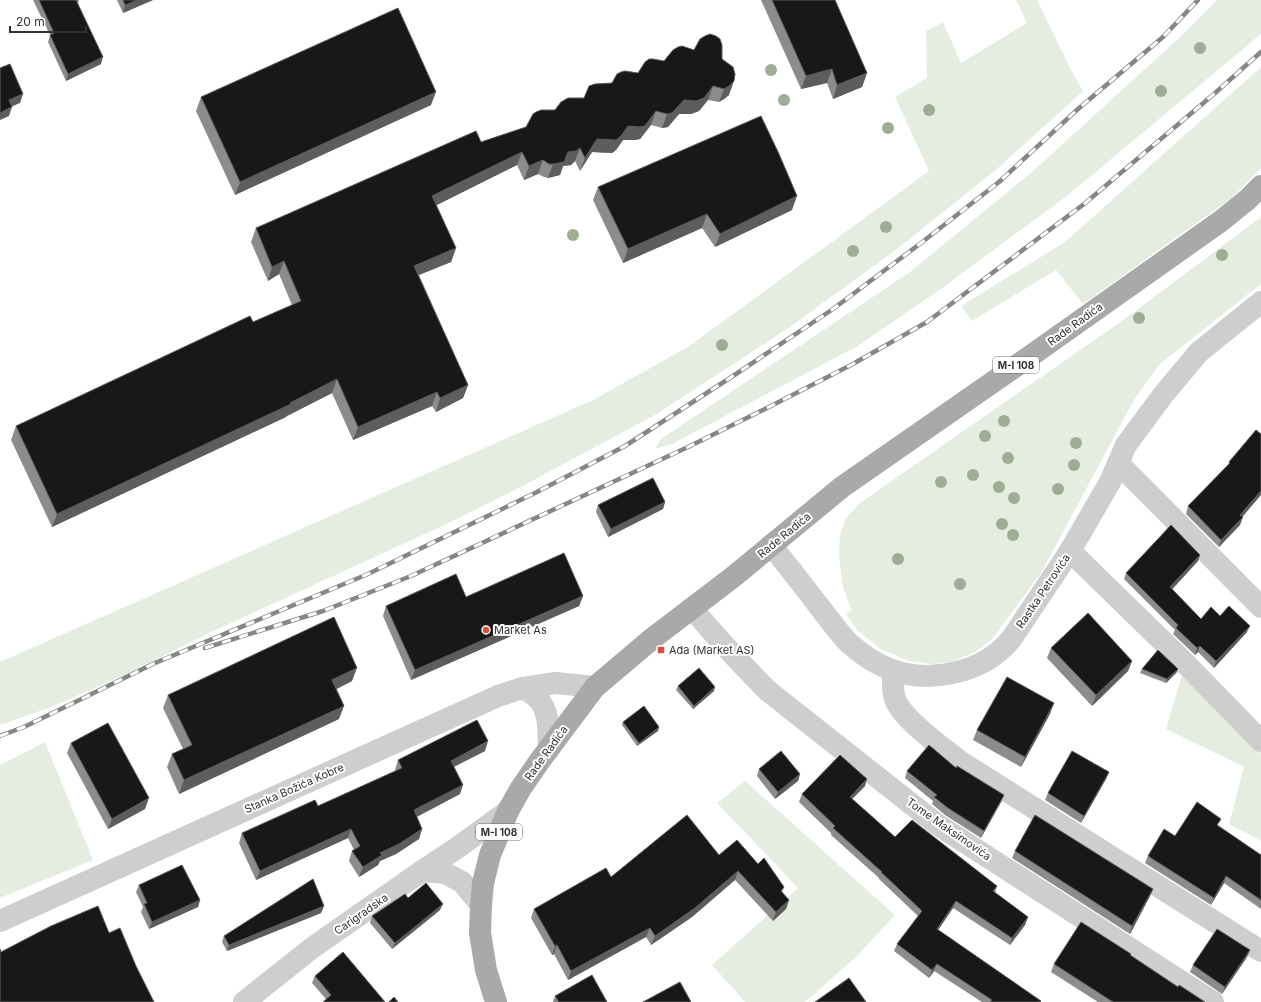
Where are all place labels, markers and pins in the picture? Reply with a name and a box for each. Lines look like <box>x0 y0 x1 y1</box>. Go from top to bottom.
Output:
place label: Market As <box>494 623 547 637</box>
marker: Market As <box>481 625 491 635</box>
place label: Ada (Market AS) <box>669 643 755 657</box>
marker: Ada (Market AS) <box>656 645 666 655</box>

